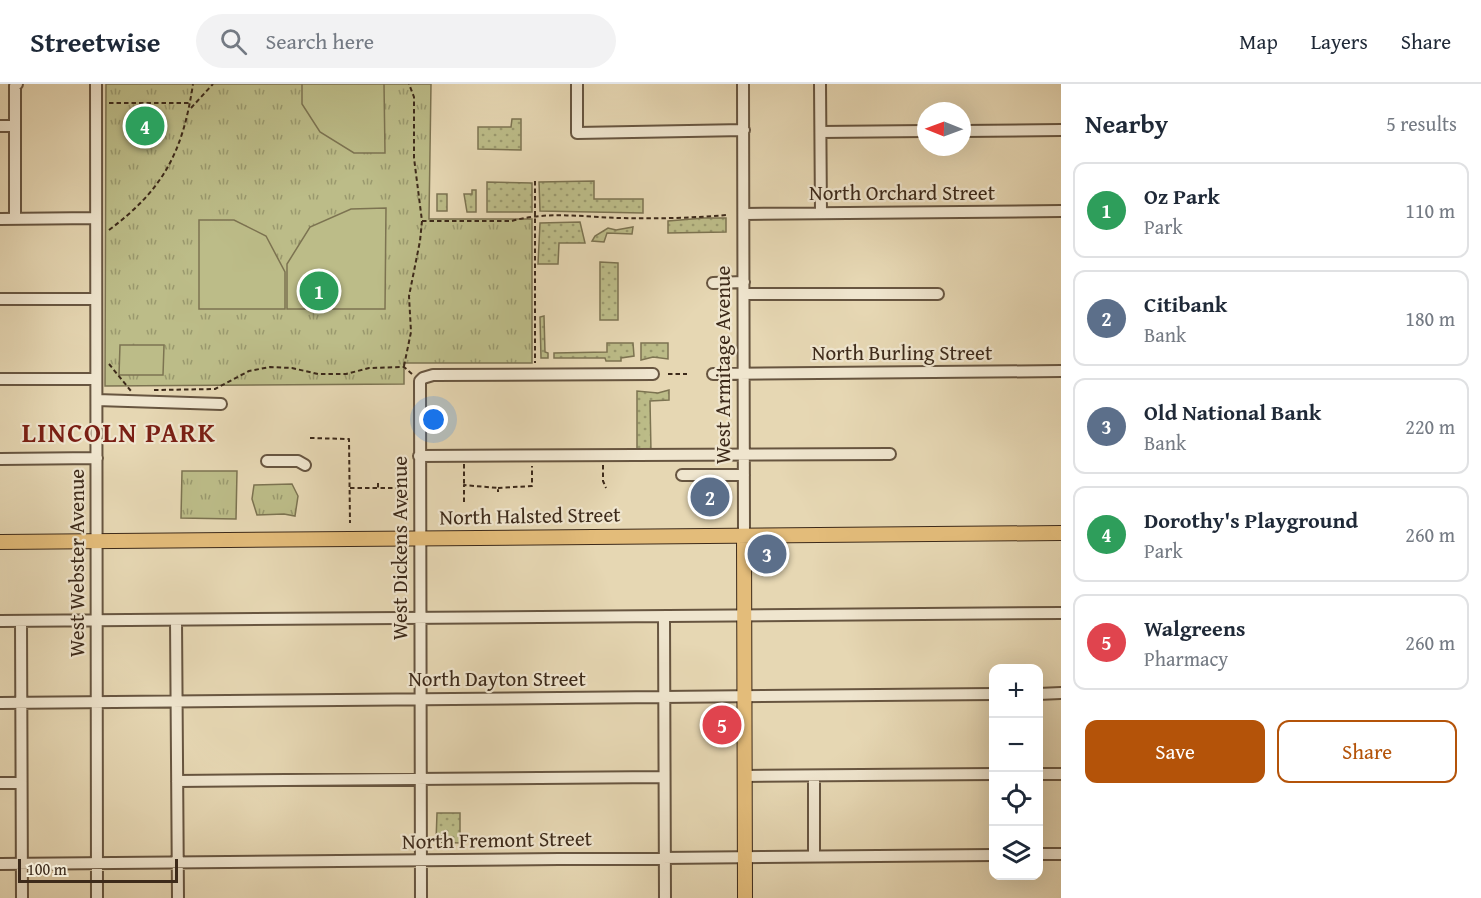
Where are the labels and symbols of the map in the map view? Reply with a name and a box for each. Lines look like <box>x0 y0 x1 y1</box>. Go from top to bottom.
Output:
north arrow <box>917 102 971 156</box>
pin: 4 <box>126 104 164 148</box>
street label: North Orchard Street <box>809 177 996 208</box>
street label: West Armitage Avenue <box>707 266 738 464</box>
pin: 1 <box>300 268 338 314</box>
street label: North Burling Street <box>812 337 993 368</box>
your location <box>419 405 448 434</box>
district label: LINCOLN PARK <box>22 412 216 452</box>
street label: West Dickens Avenue <box>384 456 415 640</box>
street label: West Webster Avenue <box>61 469 92 657</box>
pin: 2 <box>690 474 730 520</box>
street label: North Halsted Street <box>439 498 621 533</box>
pin: 3 <box>748 532 786 576</box>
street label: North Dayton Street <box>408 663 586 694</box>
pin: 5 <box>702 702 742 748</box>
street label: North Fremont Street <box>402 822 593 857</box>
scale bar <box>18 856 178 884</box>

